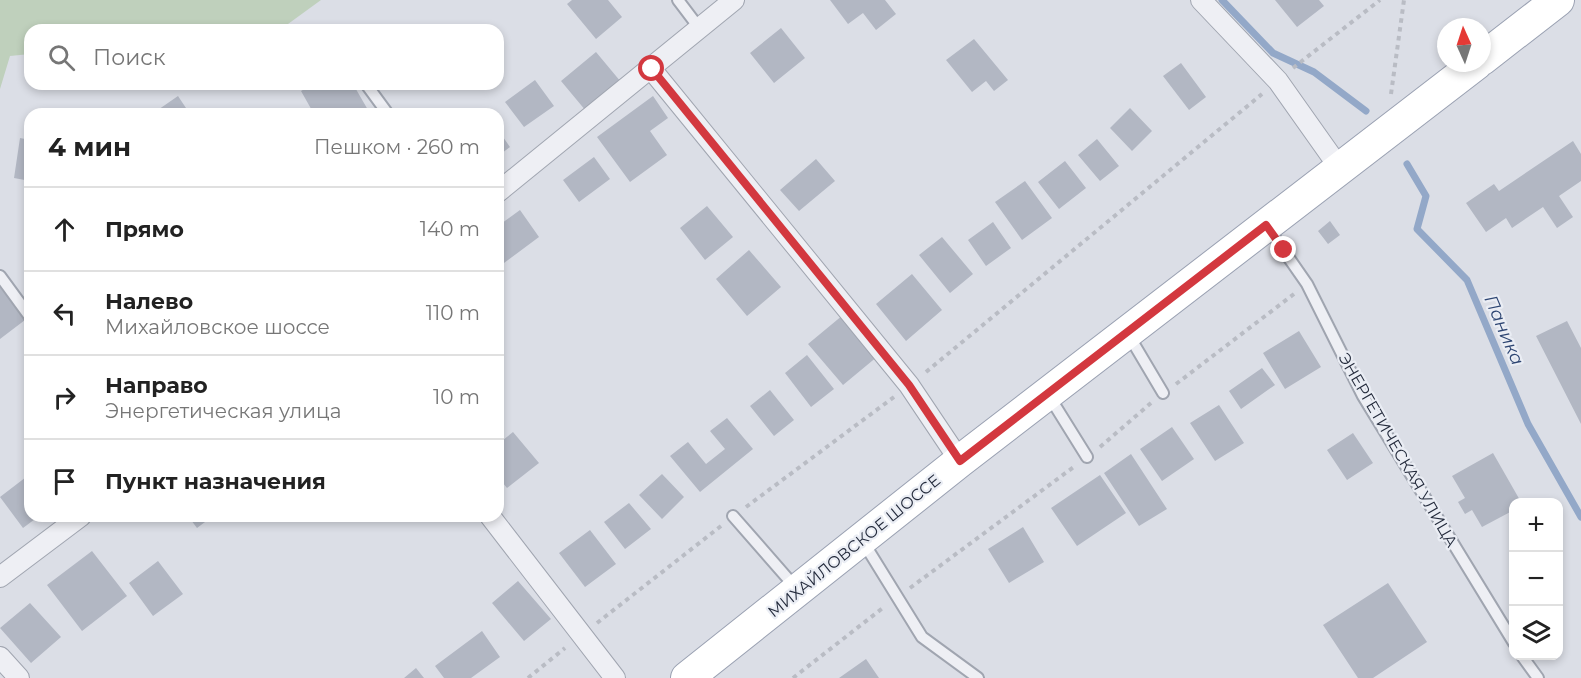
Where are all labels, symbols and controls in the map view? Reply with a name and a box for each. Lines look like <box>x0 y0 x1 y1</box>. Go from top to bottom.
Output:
north arrow <box>1437 18 1491 72</box>
search box <box>24 24 504 90</box>
icon: search <box>45 41 78 74</box>
text: Поиск <box>93 44 165 71</box>
route start <box>638 55 664 81</box>
text: 4 мин <box>48 131 131 163</box>
text: Пешком · 260 m <box>314 135 480 159</box>
icon: ahead <box>48 213 81 246</box>
text: Прямо <box>105 216 184 243</box>
text: 140 m <box>420 217 480 241</box>
route end <box>1270 236 1296 262</box>
text: Налево <box>105 288 193 315</box>
water label: Паника <box>1479 292 1529 368</box>
icon: left <box>48 297 81 330</box>
text: 110 m <box>426 301 480 325</box>
text: Михайловское шоссе <box>105 315 330 339</box>
street label: ЭНЕРГЕТИЧЕСКАЯ УЛИЦА <box>1334 349 1462 551</box>
text: Направо <box>105 372 208 399</box>
icon: right <box>48 381 81 414</box>
text: 10 m <box>433 385 480 409</box>
text: Энергетическая улица <box>105 399 341 423</box>
icon: arrive <box>48 465 81 498</box>
text: Пункт назначения <box>105 468 326 495</box>
street label: МИХАЙЛОВСКОЕ ШОССЕ <box>764 471 944 621</box>
map controls <box>1509 498 1563 660</box>
button: + <box>1509 498 1563 552</box>
button: − <box>1509 552 1563 606</box>
button: layers <box>1509 606 1563 660</box>

